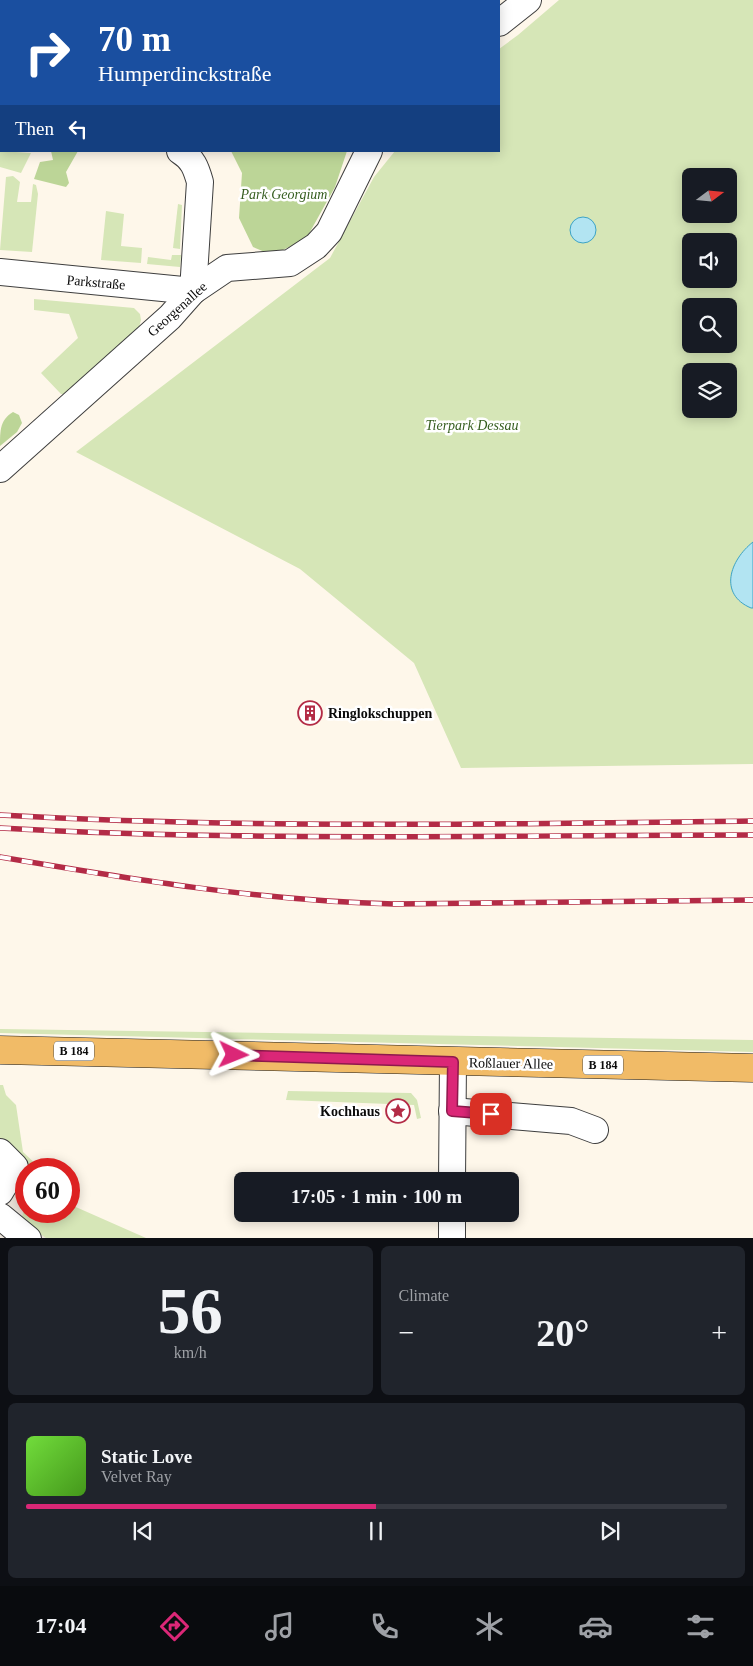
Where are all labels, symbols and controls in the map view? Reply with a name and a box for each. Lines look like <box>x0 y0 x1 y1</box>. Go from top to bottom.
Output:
icon: right <box>15 20 80 85</box>
text: 70 m <box>98 20 171 59</box>
text: Humperdinckstraße <box>98 61 272 86</box>
icon: left <box>64 115 92 143</box>
text: Then <box>15 118 54 139</box>
north arrow <box>682 168 738 222</box>
map controls <box>682 168 737 418</box>
park label: Park Georgium <box>240 187 327 202</box>
button: sound <box>682 233 737 288</box>
street label: Parkstraße <box>66 272 126 293</box>
street label: Georgenallee <box>145 279 210 340</box>
button: search <box>682 298 737 353</box>
button: layers <box>682 363 737 418</box>
park label: Tierpark Dessau <box>426 418 518 433</box>
building icon: Ringlokschuppen <box>297 700 323 726</box>
place label: Ringlokschuppen <box>328 706 432 721</box>
position arrow <box>207 1028 259 1080</box>
road number: B 184 <box>54 1042 94 1060</box>
street label: Roßlauer Allee <box>469 1055 553 1072</box>
road number: B 184 <box>583 1056 623 1074</box>
pin <box>470 1093 512 1135</box>
place icon: Kochhaus <box>385 1098 411 1124</box>
icon: arrive <box>477 1100 505 1128</box>
place label: Kochhaus <box>320 1104 381 1119</box>
speed limit sign: 60 <box>15 1158 80 1223</box>
text: 17:05 · 1 min · 100 m <box>291 1186 462 1207</box>
text: 56 <box>158 1275 223 1347</box>
text: Climate <box>399 1287 449 1304</box>
text: 20° <box>536 1312 589 1354</box>
text: − <box>399 1317 414 1348</box>
text: + <box>711 1317 727 1348</box>
text: km/h <box>174 1344 207 1361</box>
text: Static Love <box>101 1446 192 1467</box>
text: Velvet Ray <box>101 1468 172 1485</box>
icon: previous <box>129 1517 157 1545</box>
icon: pause <box>362 1517 390 1545</box>
icon: next <box>596 1517 624 1545</box>
icon: directions <box>157 1609 192 1644</box>
icon: music <box>262 1609 297 1644</box>
icon: phone <box>367 1609 402 1644</box>
icon: climate <box>472 1609 507 1644</box>
icon: car <box>578 1609 613 1644</box>
icon: filters <box>683 1609 718 1644</box>
text: 17:04 <box>35 1613 86 1638</box>

